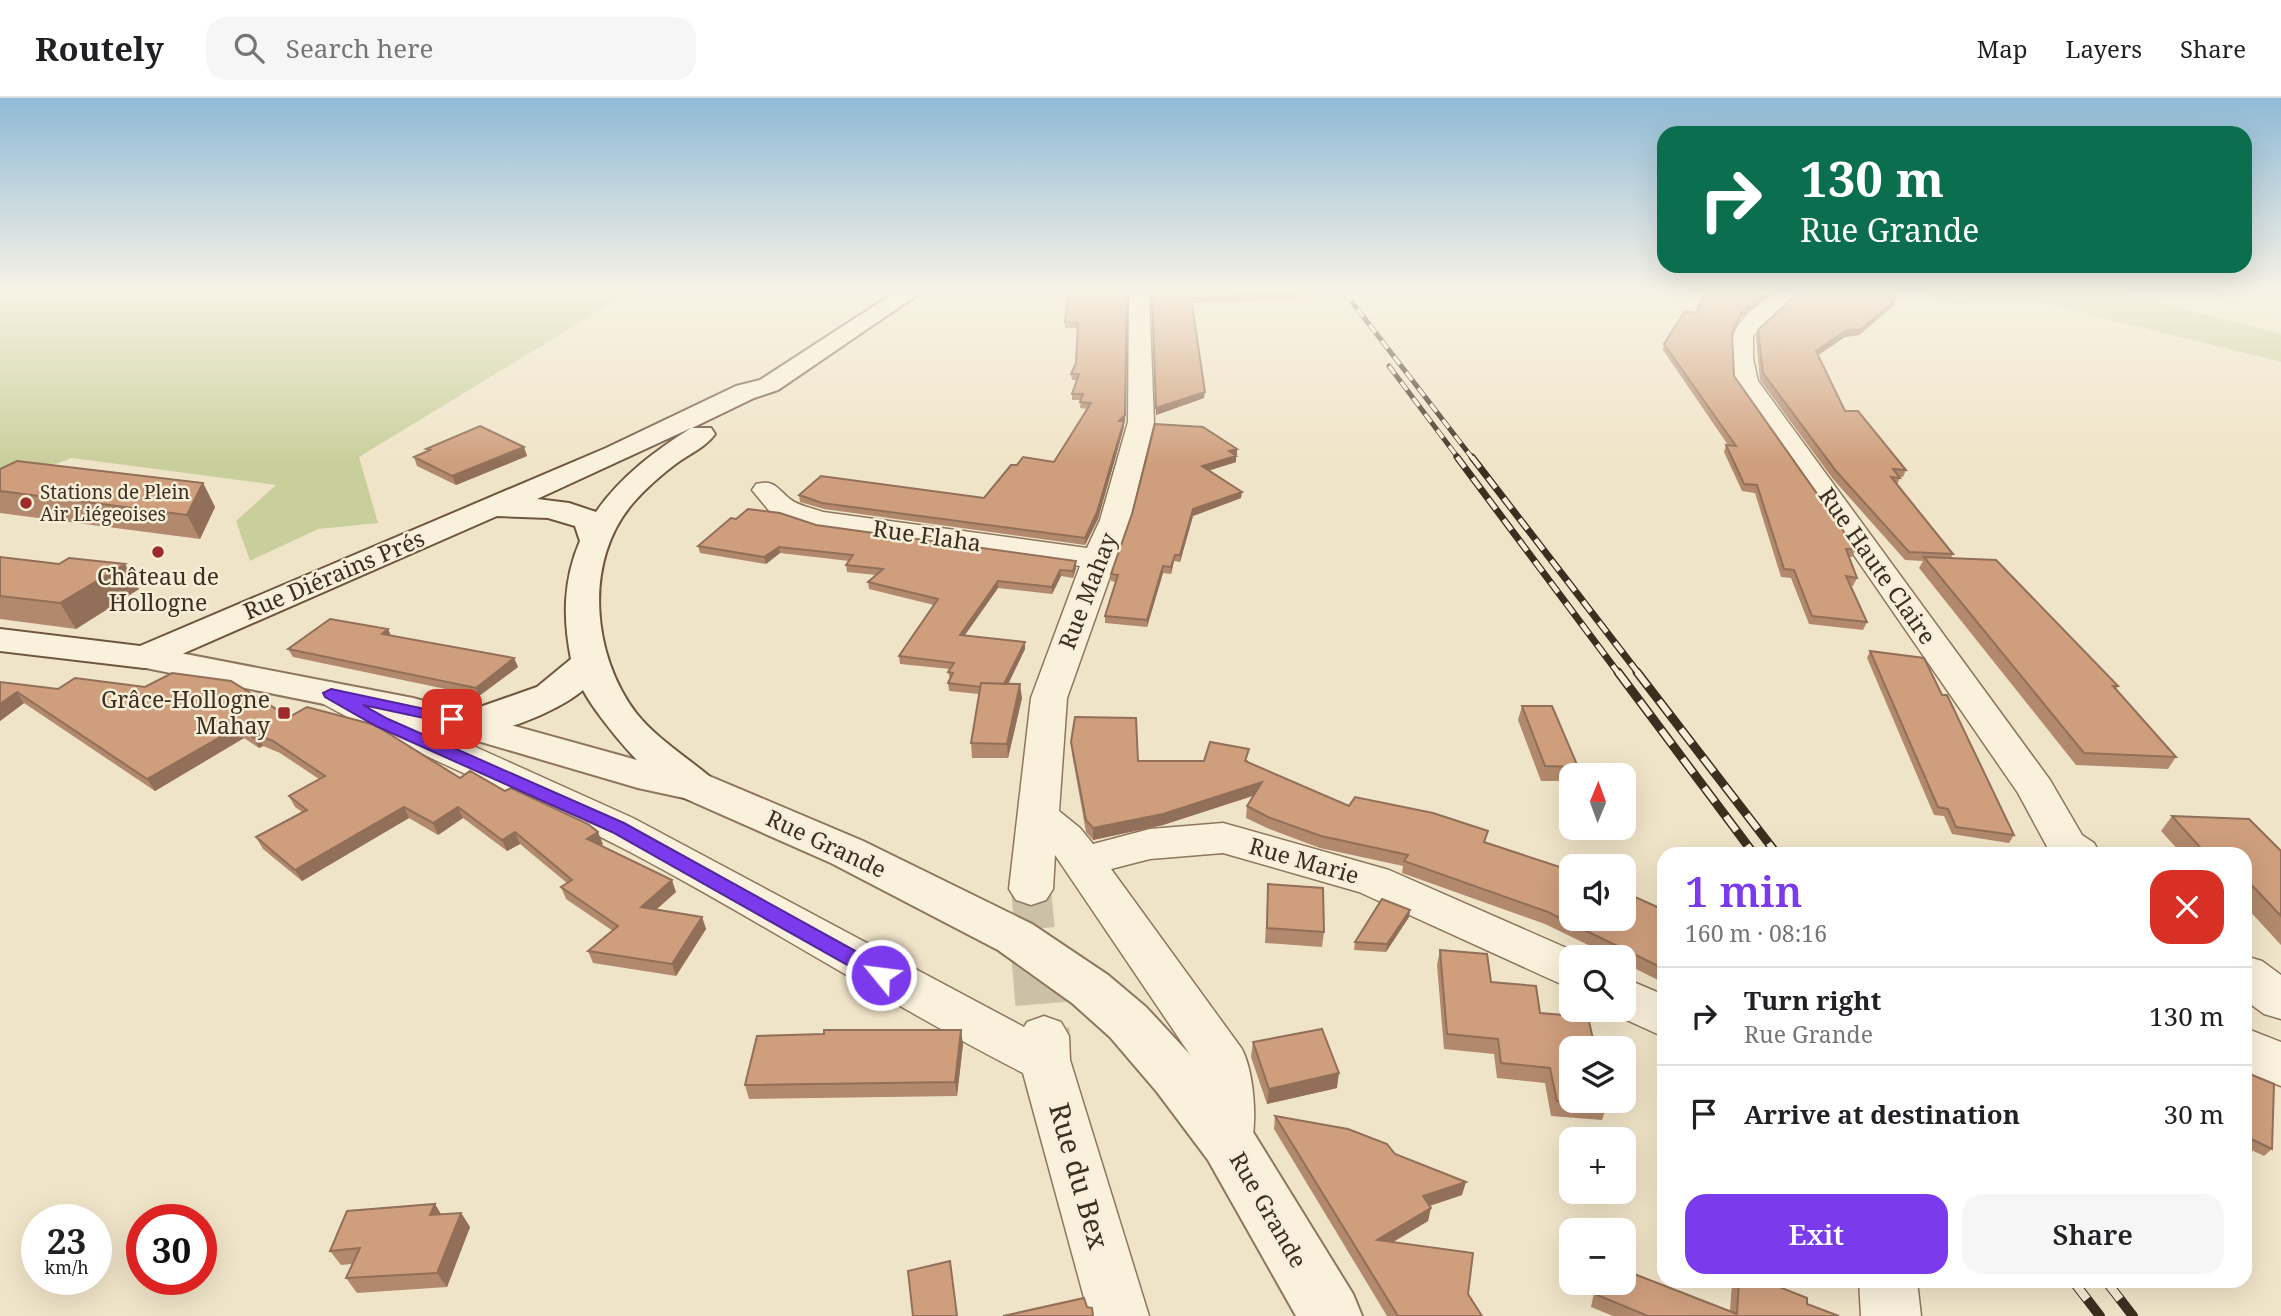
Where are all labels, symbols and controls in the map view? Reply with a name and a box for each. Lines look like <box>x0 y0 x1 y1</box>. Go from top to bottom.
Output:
search box <box>206 17 696 80</box>
text: Routely <box>35 26 164 71</box>
icon: search <box>230 29 268 67</box>
text: Search here <box>286 30 433 66</box>
text: Map <box>1977 32 2028 65</box>
text: Layers <box>2066 32 2142 65</box>
text: Share <box>2180 32 2246 65</box>
text: 130 m <box>1800 145 1944 211</box>
icon: right <box>1685 154 1776 245</box>
text: Rue Grande <box>1800 208 1979 251</box>
place label: Stations de Plein Air Liégeoises <box>40 479 190 527</box>
street label: Rue Haute Claire <box>1812 481 1944 650</box>
marker: Stations de Plein Air Liégeoises <box>18 495 34 511</box>
street label: Rue Flaha <box>871 512 983 558</box>
street label: Rue Diérains Prés <box>238 522 429 627</box>
street label: Rue Mahay <box>1050 528 1124 654</box>
marker: Château de Hollogne <box>150 544 166 560</box>
place label: Château de Hollogne <box>97 560 219 618</box>
place label: Grâce-Hollogne Mahay <box>101 683 270 741</box>
pin <box>422 689 482 749</box>
icon: arrive <box>433 700 471 738</box>
marker: Grâce-Hollogne Mahay <box>276 705 292 721</box>
north arrow <box>1559 763 1636 840</box>
map controls <box>1559 763 1636 1295</box>
street label: Rue Grande <box>761 801 892 885</box>
street label: Rue Marie <box>1246 829 1363 891</box>
button: sound <box>1559 854 1636 931</box>
text: 1 min <box>1685 862 1802 919</box>
button: close <box>2150 870 2224 944</box>
text: 160 m · 08:16 <box>1685 917 1827 949</box>
position arrow <box>844 938 918 1012</box>
button: search <box>1559 945 1636 1022</box>
text: Turn right <box>1744 982 1881 1018</box>
icon: right <box>1685 997 1723 1035</box>
text: 130 m <box>2149 998 2224 1034</box>
text: Rue Grande <box>1744 1018 1873 1050</box>
button: layers <box>1559 1036 1636 1113</box>
icon: arrive <box>1685 1095 1723 1133</box>
text: Arrive at destination <box>1744 1096 2020 1132</box>
text: 30 m <box>2164 1096 2224 1132</box>
street label: Rue du Bex <box>1041 1098 1119 1254</box>
button: + <box>1559 1127 1636 1204</box>
street label: Rue Grande <box>1223 1146 1315 1273</box>
button: Exit <box>1685 1194 1948 1274</box>
button: Share <box>1962 1194 2224 1274</box>
speed limit sign: 30 <box>126 1204 217 1295</box>
text: 23 <box>47 1217 86 1264</box>
button: − <box>1559 1218 1636 1295</box>
text: km/h <box>44 1255 89 1279</box>

